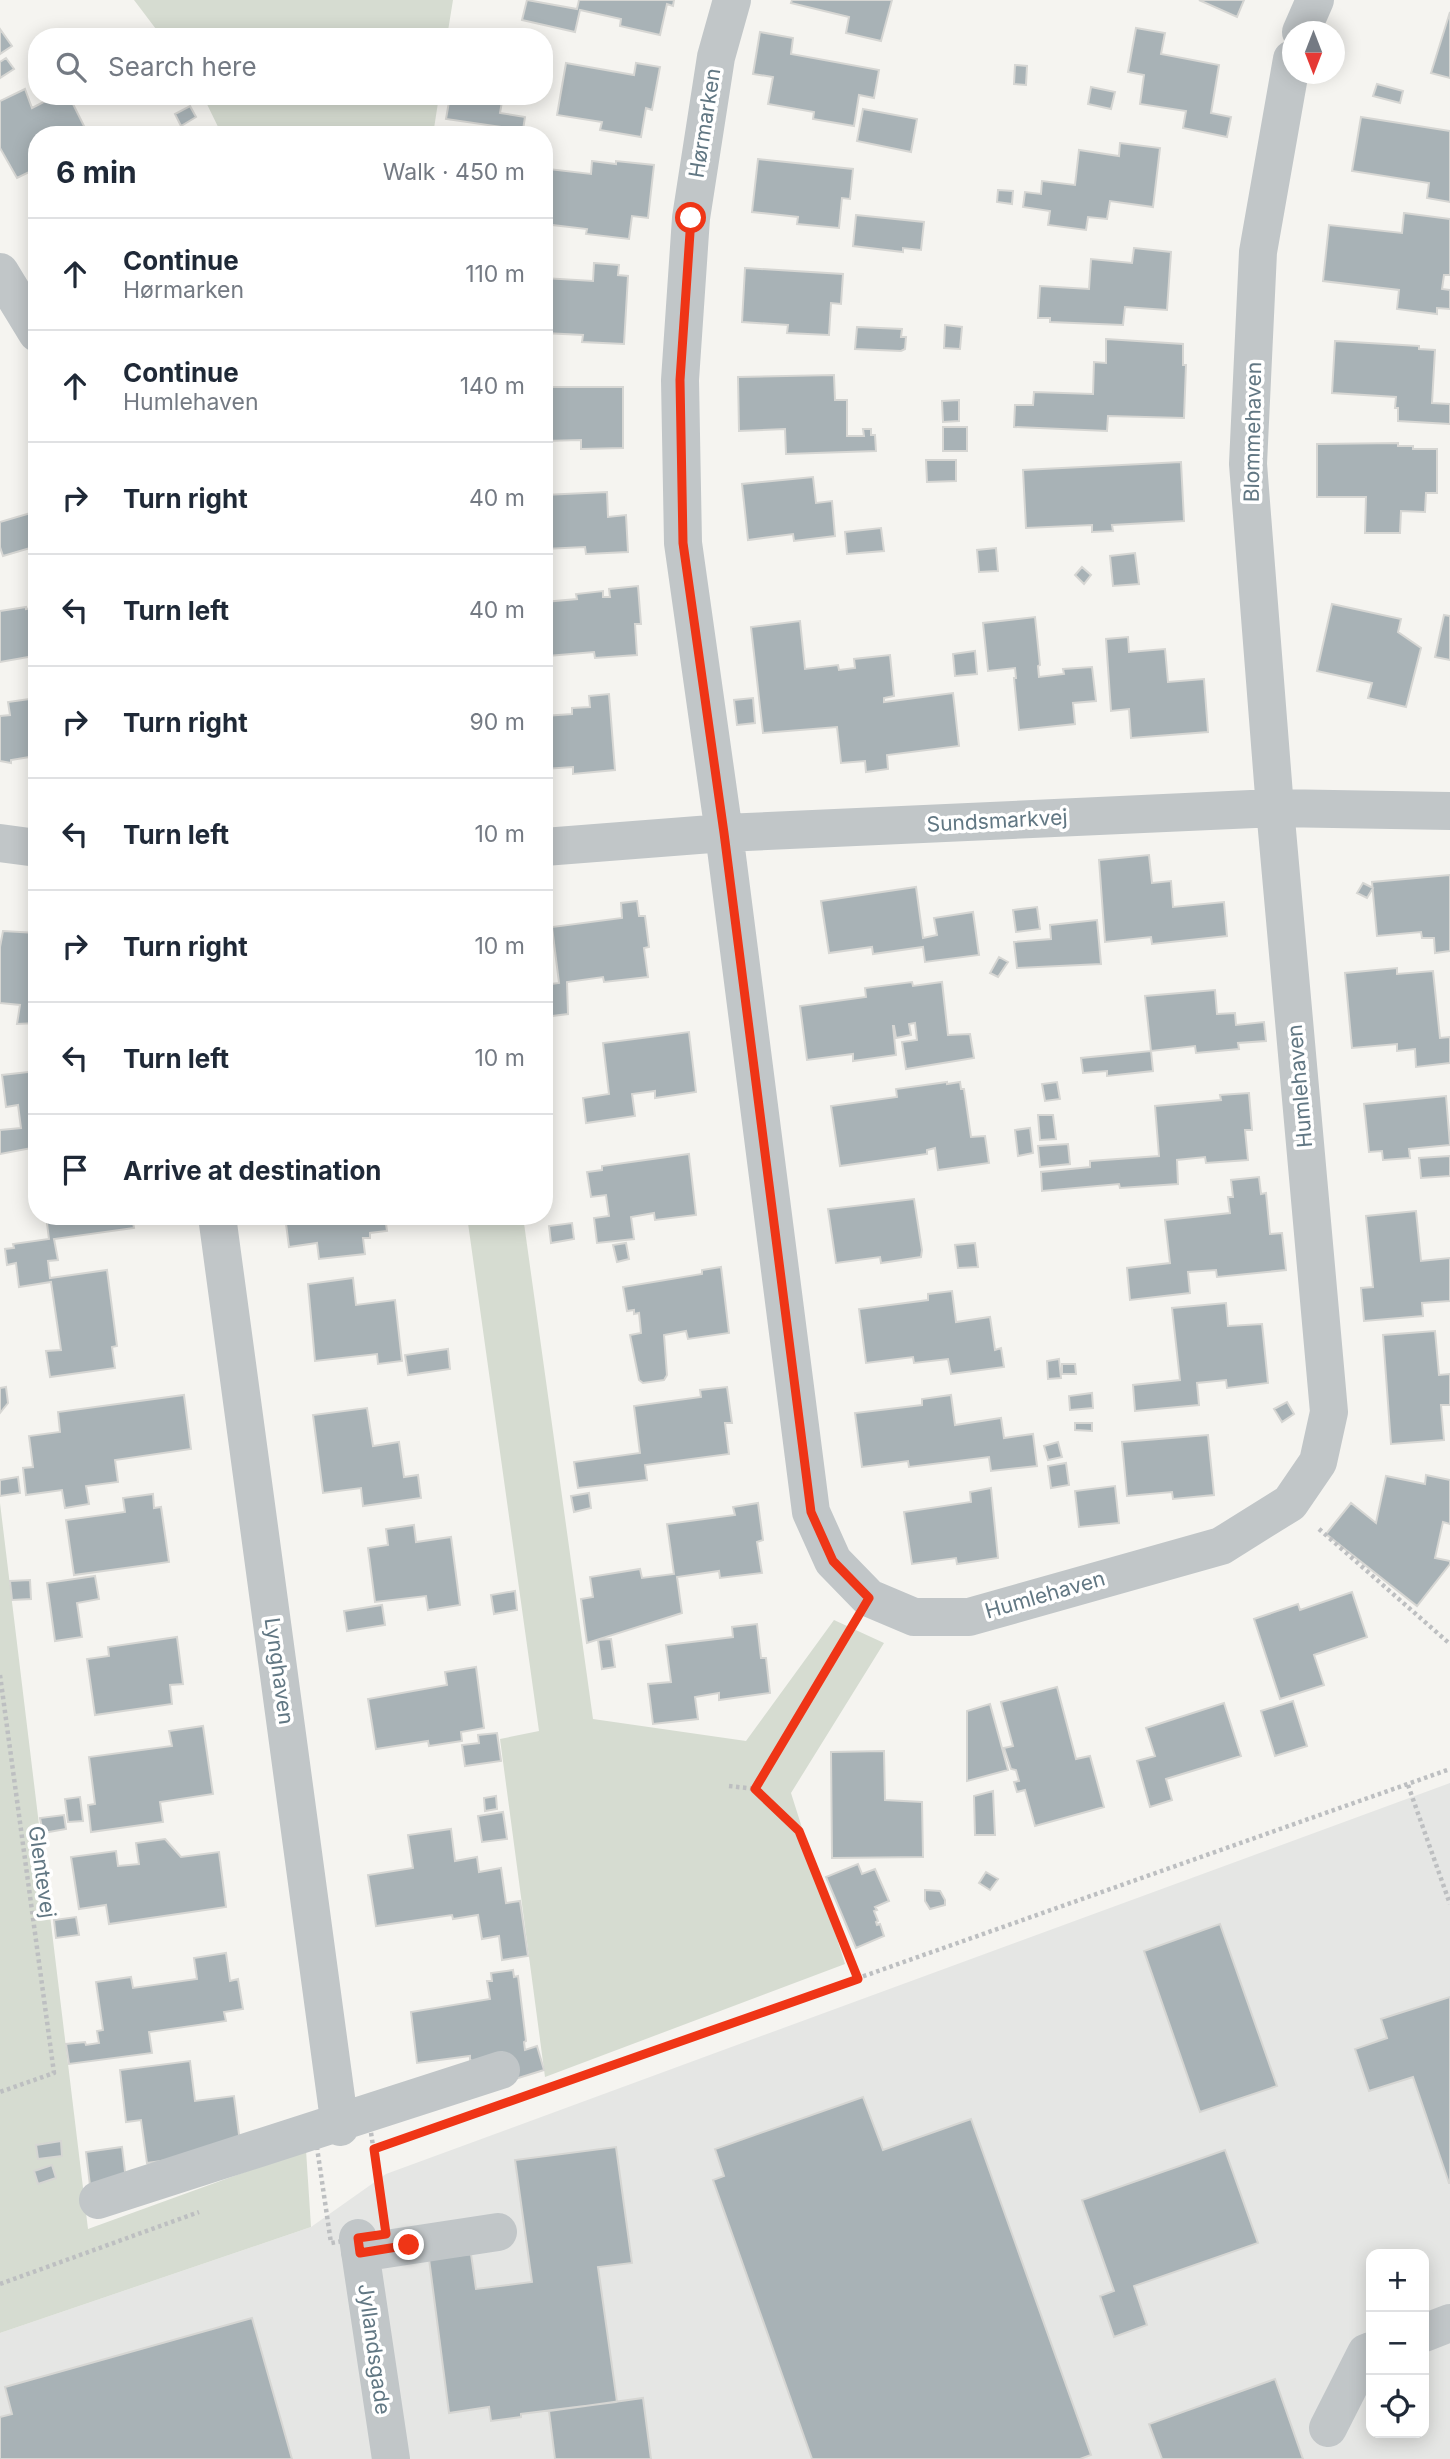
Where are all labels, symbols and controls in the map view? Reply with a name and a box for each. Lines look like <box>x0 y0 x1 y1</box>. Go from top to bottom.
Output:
north arrow <box>1282 21 1345 84</box>
search box <box>28 28 553 105</box>
icon: search <box>52 48 90 86</box>
text: Search here <box>108 51 257 82</box>
street label: Hørmarken <box>684 66 726 179</box>
text: 6 min <box>56 154 137 190</box>
text: Walk · 450 m <box>383 158 525 186</box>
route start <box>675 202 706 233</box>
text: Continue <box>123 245 239 276</box>
icon: ahead <box>56 255 94 293</box>
text: 110 m <box>465 260 525 288</box>
text: Hørmarken <box>123 276 244 304</box>
text: Continue <box>123 357 239 388</box>
street label: Blommehaven <box>1239 362 1266 502</box>
icon: ahead <box>56 367 94 405</box>
text: 140 m <box>460 372 525 400</box>
text: Humlehaven <box>123 388 258 416</box>
icon: right <box>56 479 94 517</box>
text: Turn right <box>123 483 248 514</box>
text: 40 m <box>469 484 525 512</box>
icon: left <box>56 591 94 629</box>
text: Turn left <box>123 595 229 626</box>
text: 40 m <box>469 596 525 624</box>
icon: right <box>56 703 94 741</box>
text: Turn right <box>123 707 248 738</box>
text: 90 m <box>470 708 525 736</box>
street label: Sundsmarkvej <box>926 804 1068 837</box>
icon: left <box>56 815 94 853</box>
text: Turn left <box>123 819 229 850</box>
text: 10 m <box>475 820 525 848</box>
icon: right <box>56 927 94 965</box>
text: Turn right <box>123 931 248 962</box>
text: 10 m <box>475 932 525 960</box>
street label: Humlehaven <box>1282 1023 1317 1149</box>
icon: left <box>56 1039 94 1077</box>
text: Turn left <box>123 1043 229 1074</box>
text: 10 m <box>475 1044 525 1072</box>
icon: arrive <box>56 1151 94 1189</box>
text: Arrive at destination <box>123 1155 382 1186</box>
street label: Humlehaven <box>982 1565 1108 1624</box>
street label: Lynghaven <box>260 1616 299 1726</box>
street label: Glentevej <box>24 1824 61 1920</box>
route end <box>393 2229 424 2260</box>
map controls <box>1366 2249 1429 2438</box>
button: + <box>1366 2249 1429 2312</box>
street label: Jyllandsgade <box>353 2282 396 2416</box>
button: − <box>1366 2312 1429 2375</box>
button: locate <box>1366 2375 1429 2438</box>

